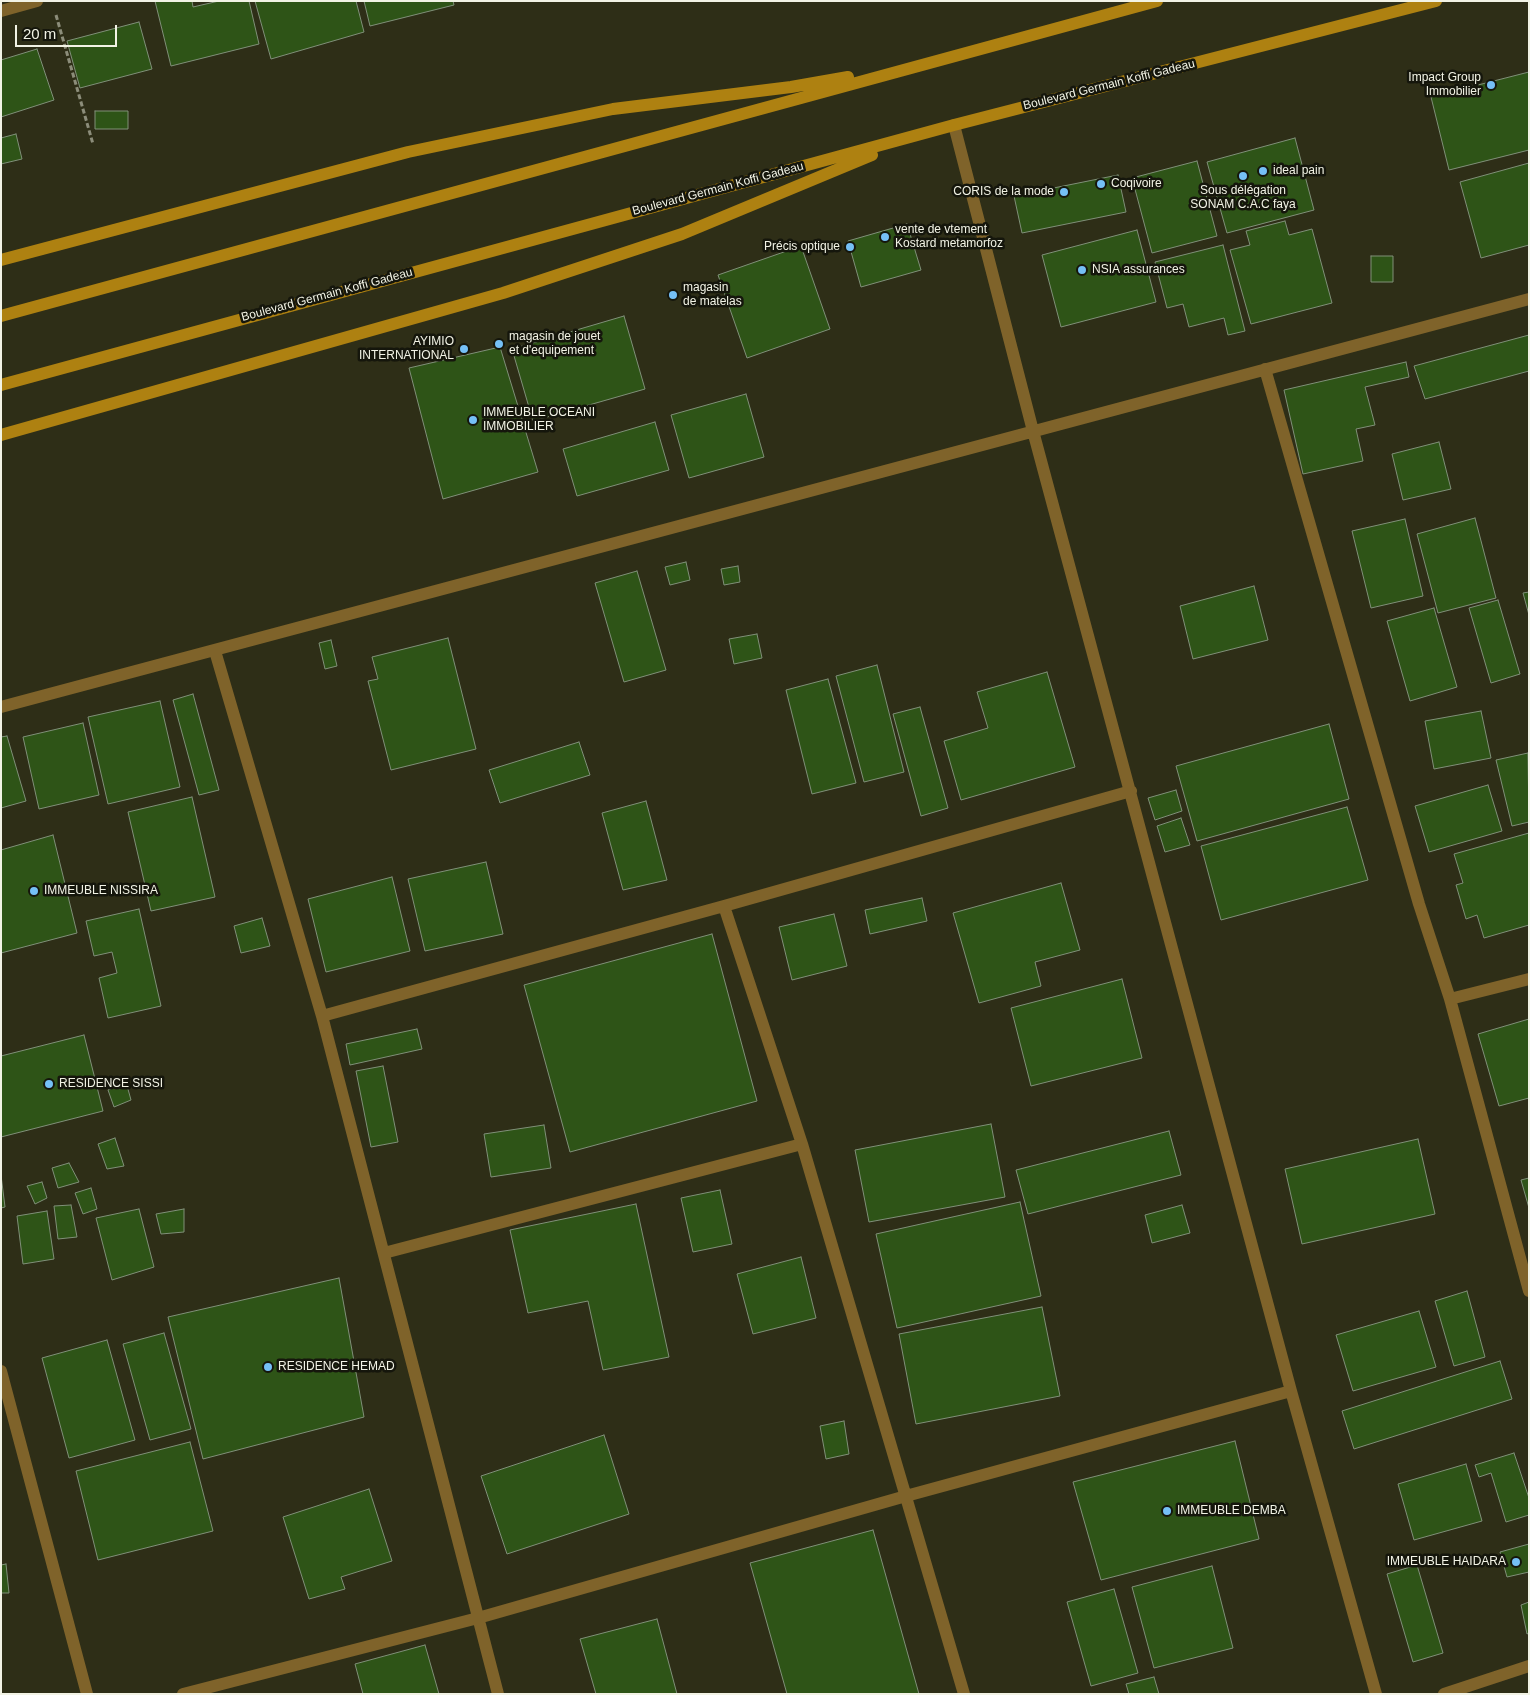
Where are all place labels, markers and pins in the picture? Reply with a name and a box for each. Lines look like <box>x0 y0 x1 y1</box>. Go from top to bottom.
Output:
place label: Impact Group Immobilier <box>1408 71 1481 99</box>
marker: Impact Group Immobilier <box>1485 79 1497 91</box>
place label: ideal pain <box>1273 164 1324 178</box>
marker: ideal pain <box>1257 165 1269 177</box>
marker: Sous délégation SONAM C.A.C faya <box>1237 170 1249 182</box>
place label: Coqivoire <box>1111 177 1162 191</box>
marker: Coqivoire <box>1095 178 1107 190</box>
place label: Sous délégation SONAM C.A.C faya <box>1190 184 1296 212</box>
place label: CORIS de la mode <box>953 185 1054 199</box>
marker: CORIS de la mode <box>1058 186 1070 198</box>
place label: vente de vtement Kostard metamorfoz <box>895 223 1003 251</box>
marker: vente de vtement Kostard metamorfoz <box>879 231 891 243</box>
place label: Précis optique <box>764 240 840 254</box>
marker: Précis optique <box>844 241 856 253</box>
place label: NSIA assurances <box>1092 263 1185 277</box>
marker: NSIA assurances <box>1076 264 1088 276</box>
place label: magasin de matelas <box>683 281 742 309</box>
marker: magasin de matelas <box>667 289 679 301</box>
place label: magasin de jouet et d'equipement <box>509 330 600 358</box>
place label: AYIMIO INTERNATIONAL <box>359 335 454 363</box>
marker: magasin de jouet et d'equipement <box>493 338 505 350</box>
marker: AYIMIO INTERNATIONAL <box>458 343 470 355</box>
place label: IMMEUBLE OCEANI IMMOBILIER <box>483 406 595 434</box>
marker: IMMEUBLE OCEANI IMMOBILIER <box>467 414 479 426</box>
place label: IMMEUBLE NISSIRA <box>44 884 158 898</box>
marker: IMMEUBLE NISSIRA <box>28 885 40 897</box>
place label: RESIDENCE SISSI <box>59 1077 163 1091</box>
marker: RESIDENCE SISSI <box>43 1078 55 1090</box>
place label: RESIDENCE HEMAD <box>278 1360 395 1374</box>
marker: RESIDENCE HEMAD <box>262 1361 274 1373</box>
place label: IMMEUBLE DEMBA <box>1177 1504 1286 1518</box>
marker: IMMEUBLE DEMBA <box>1161 1505 1173 1517</box>
place label: IMMEUBLE HAIDARA <box>1387 1555 1506 1569</box>
marker: IMMEUBLE HAIDARA <box>1510 1556 1522 1568</box>

